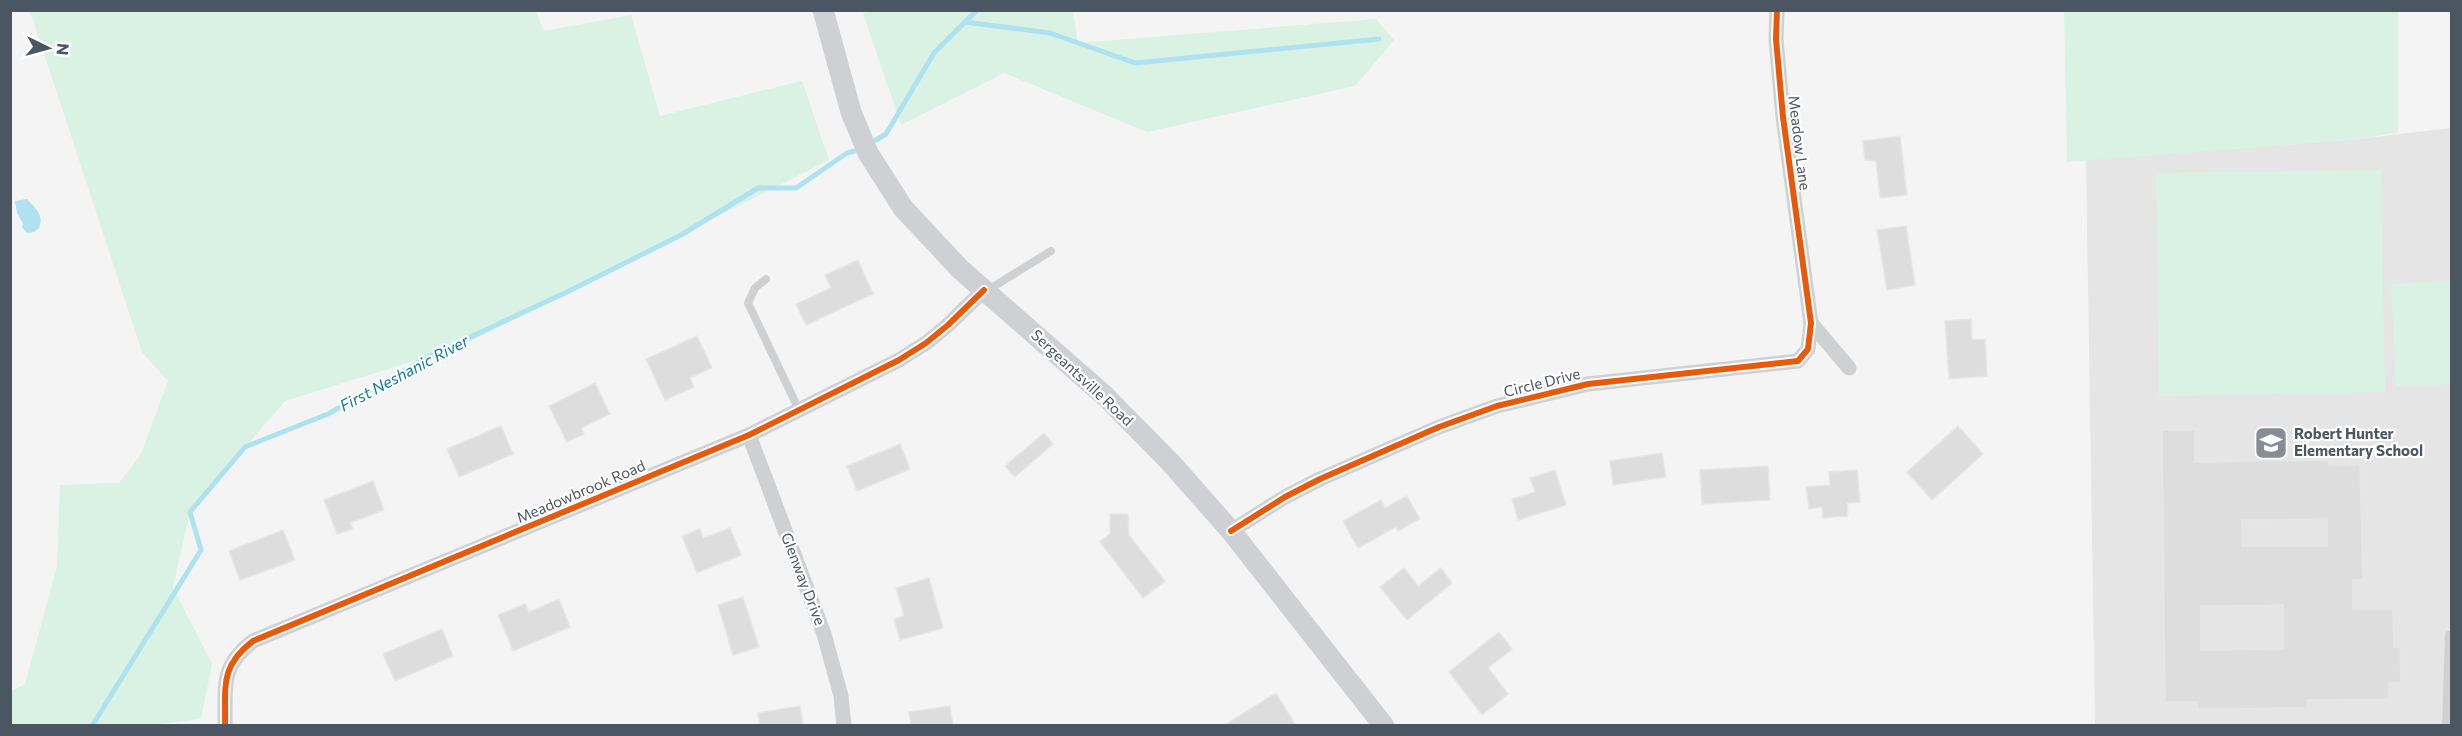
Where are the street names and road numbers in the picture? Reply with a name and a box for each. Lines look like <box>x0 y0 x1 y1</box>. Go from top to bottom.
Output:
street label: Meadow Lane <box>1785 95 1815 191</box>
street label: Sergeantsville Road <box>1028 325 1137 429</box>
street label: Circle Drive <box>1502 364 1582 400</box>
street label: Meadowbrook Road <box>514 456 648 526</box>
street label: Glenway Drive <box>778 530 830 627</box>

